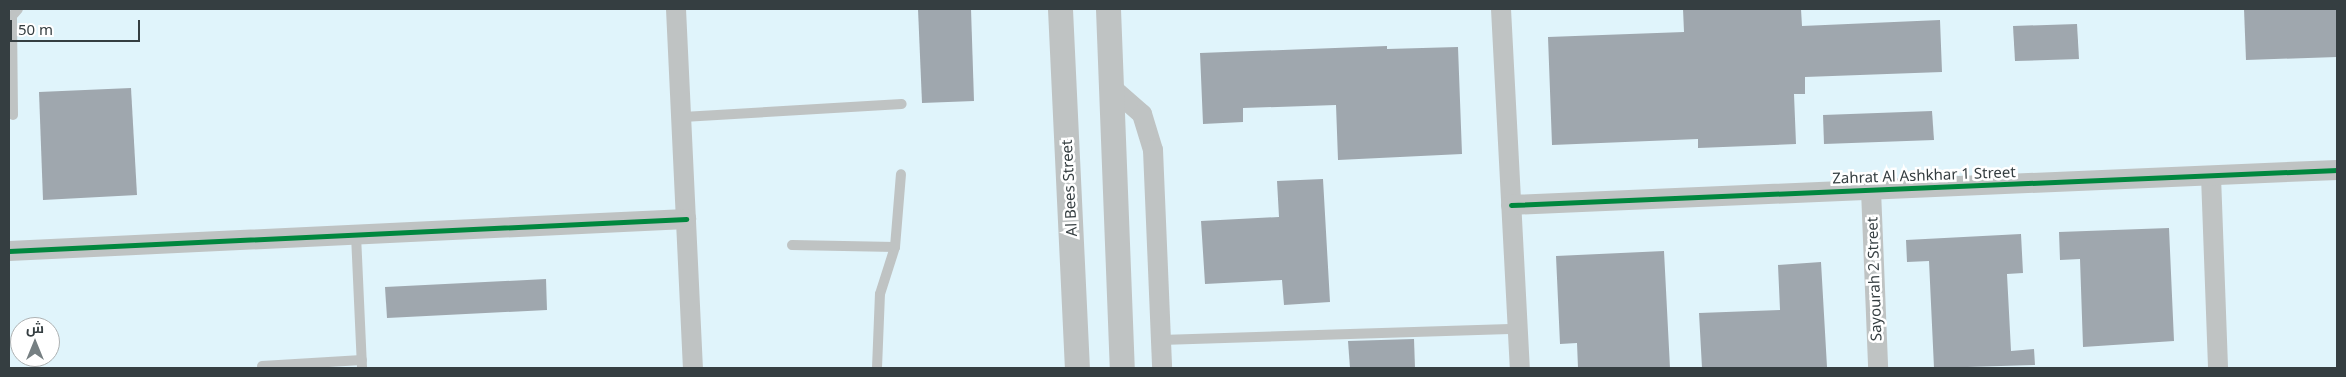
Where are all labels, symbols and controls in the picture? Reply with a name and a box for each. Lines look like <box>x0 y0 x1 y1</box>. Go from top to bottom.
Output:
scale bar <box>12 10 142 42</box>
text: 50 m <box>18 19 53 39</box>
street label: Al Bees Street <box>1057 139 1081 237</box>
street label: Zahrat Al Ashkhar 1 Street <box>1832 163 2016 187</box>
street label: Sayourah 2 Street <box>1863 216 1885 342</box>
north arrow <box>10 317 60 367</box>
text: ش <box>26 318 44 337</box>

